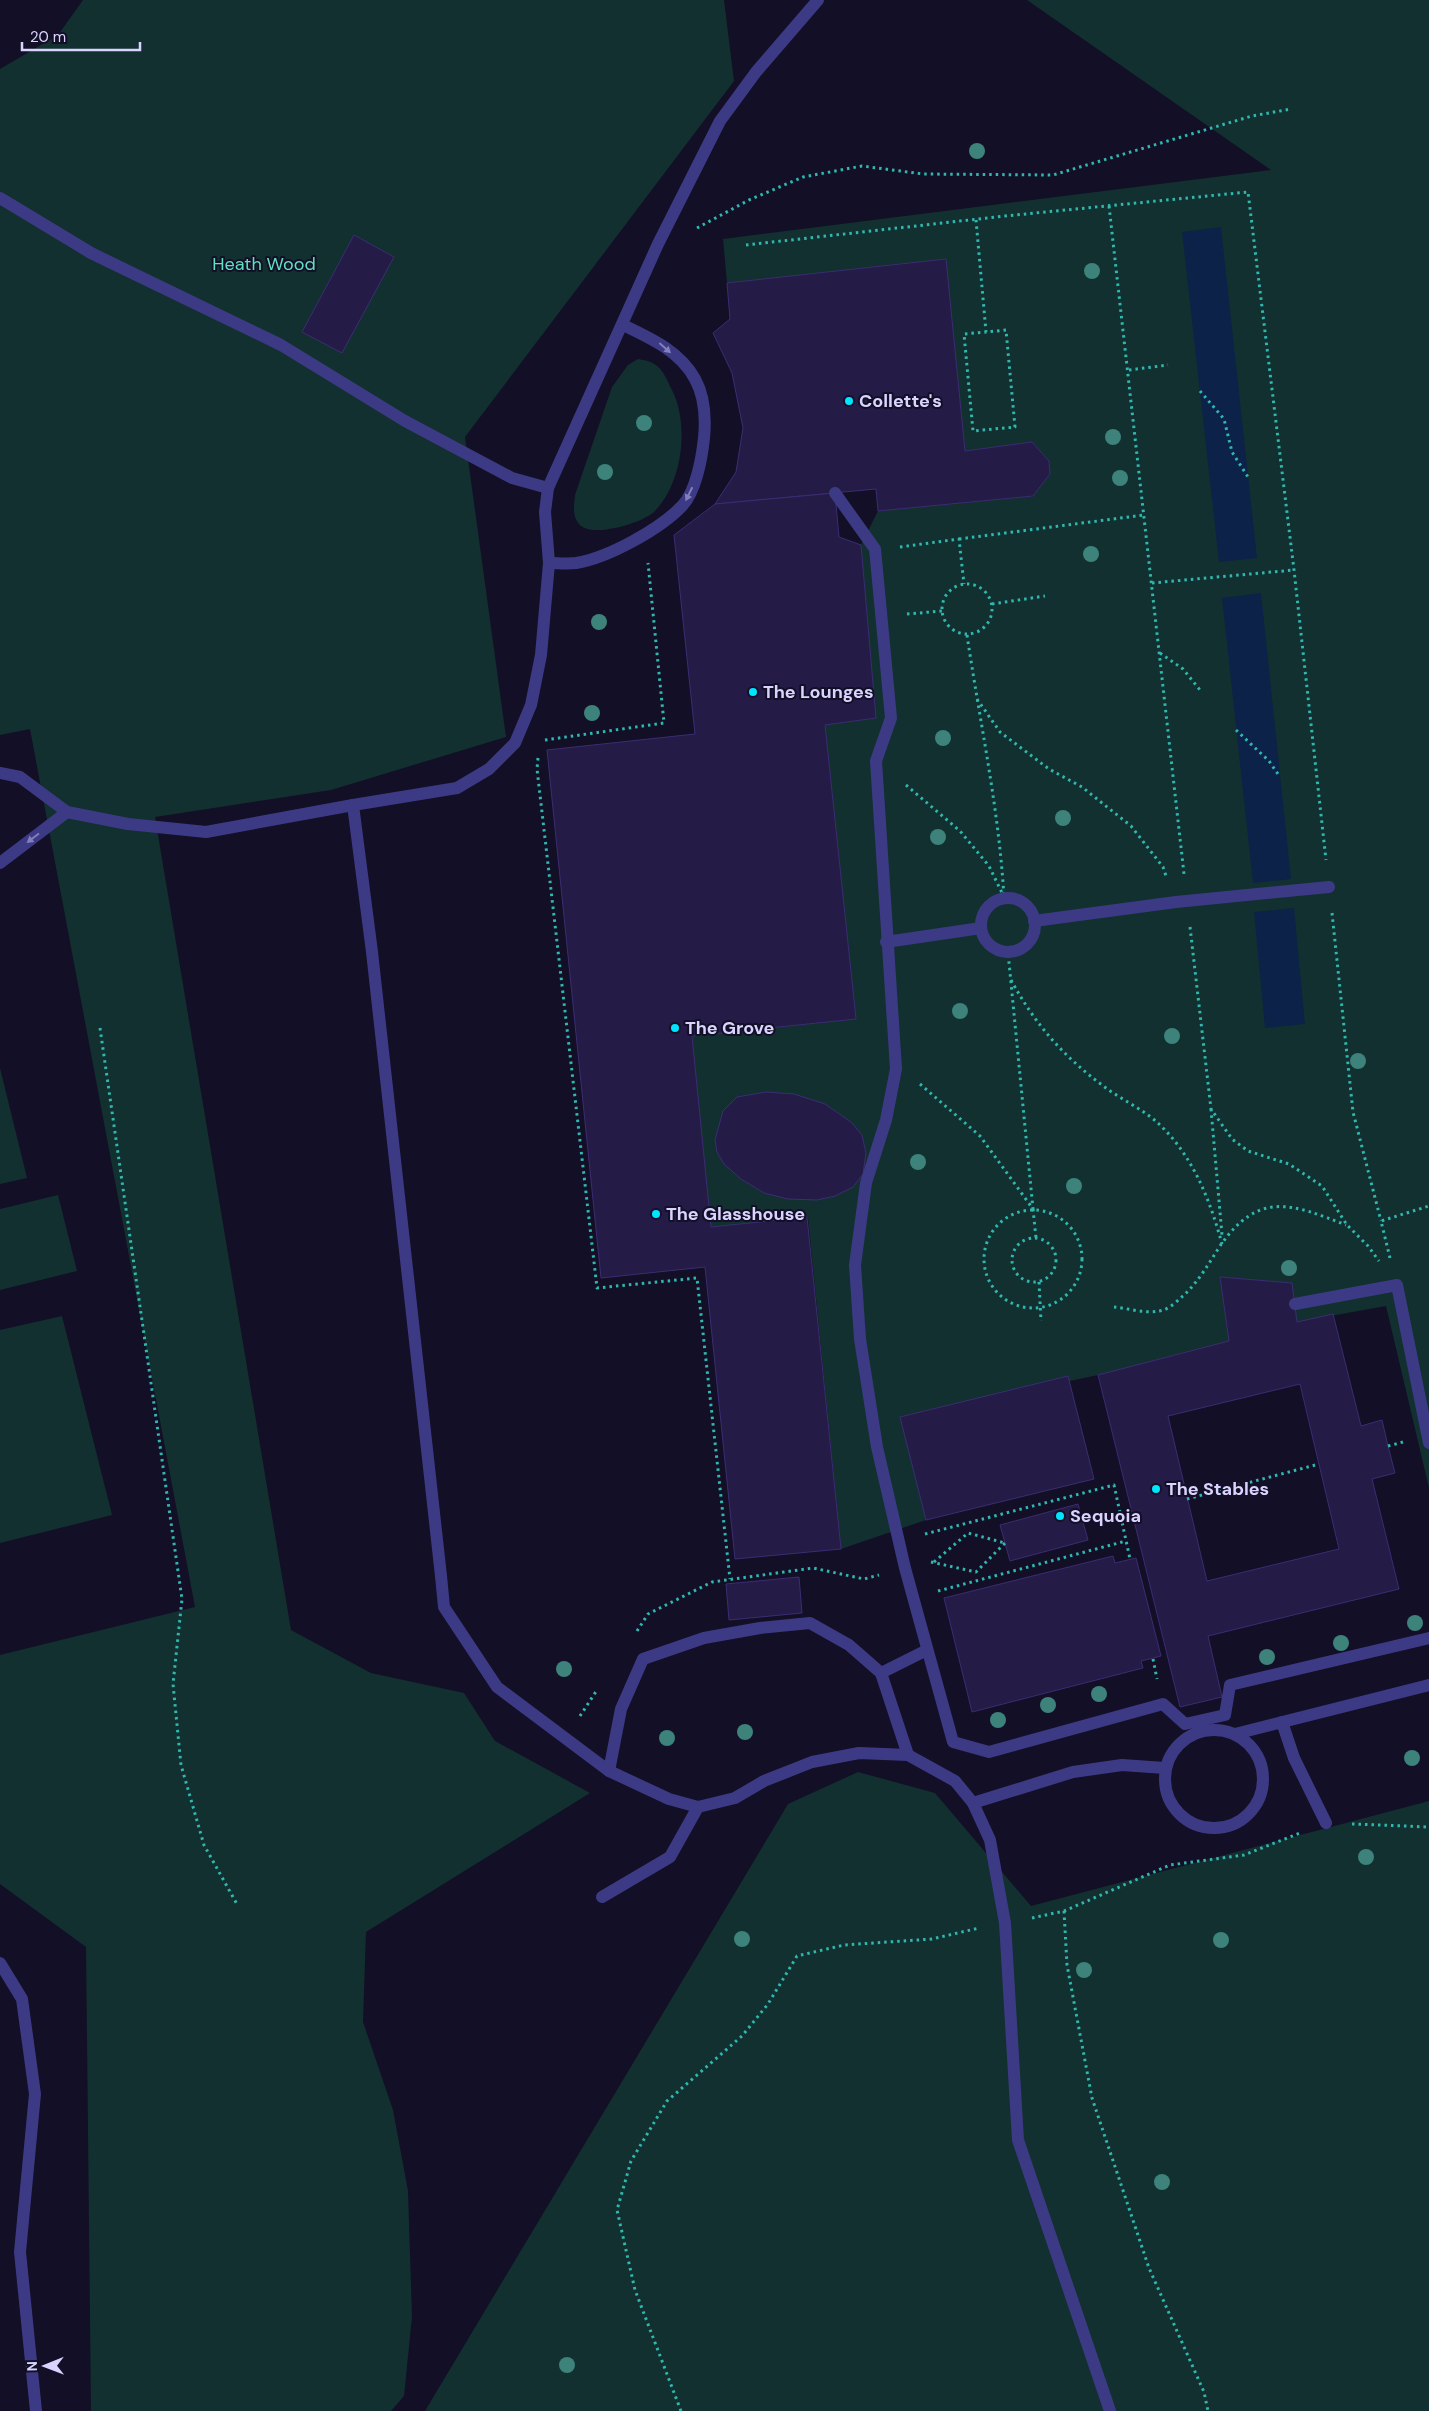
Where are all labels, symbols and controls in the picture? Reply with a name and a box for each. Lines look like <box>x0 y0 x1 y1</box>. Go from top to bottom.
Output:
scale bar <box>22 20 140 52</box>
text: 20 m <box>30 27 66 47</box>
park label: Heath Wood <box>212 252 316 276</box>
one-way arrow <box>659 342 672 353</box>
place label: Collette's <box>859 389 942 413</box>
marker: Collette's <box>843 395 855 407</box>
one-way arrow <box>684 487 692 501</box>
place label: The Lounges <box>763 680 874 704</box>
marker: The Lounges <box>747 686 759 698</box>
one-way arrow <box>27 832 40 843</box>
place label: The Grove <box>685 1016 774 1040</box>
marker: The Grove <box>669 1022 681 1034</box>
place label: The Glasshouse <box>666 1202 805 1226</box>
marker: The Glasshouse <box>650 1208 662 1220</box>
place label: The Stables <box>1166 1477 1269 1501</box>
marker: The Stables <box>1150 1483 1162 1495</box>
place label: Sequoia <box>1070 1504 1141 1528</box>
marker: Sequoia <box>1054 1510 1066 1522</box>
north arrow <box>20 2341 70 2391</box>
text: N <box>23 2361 41 2371</box>

